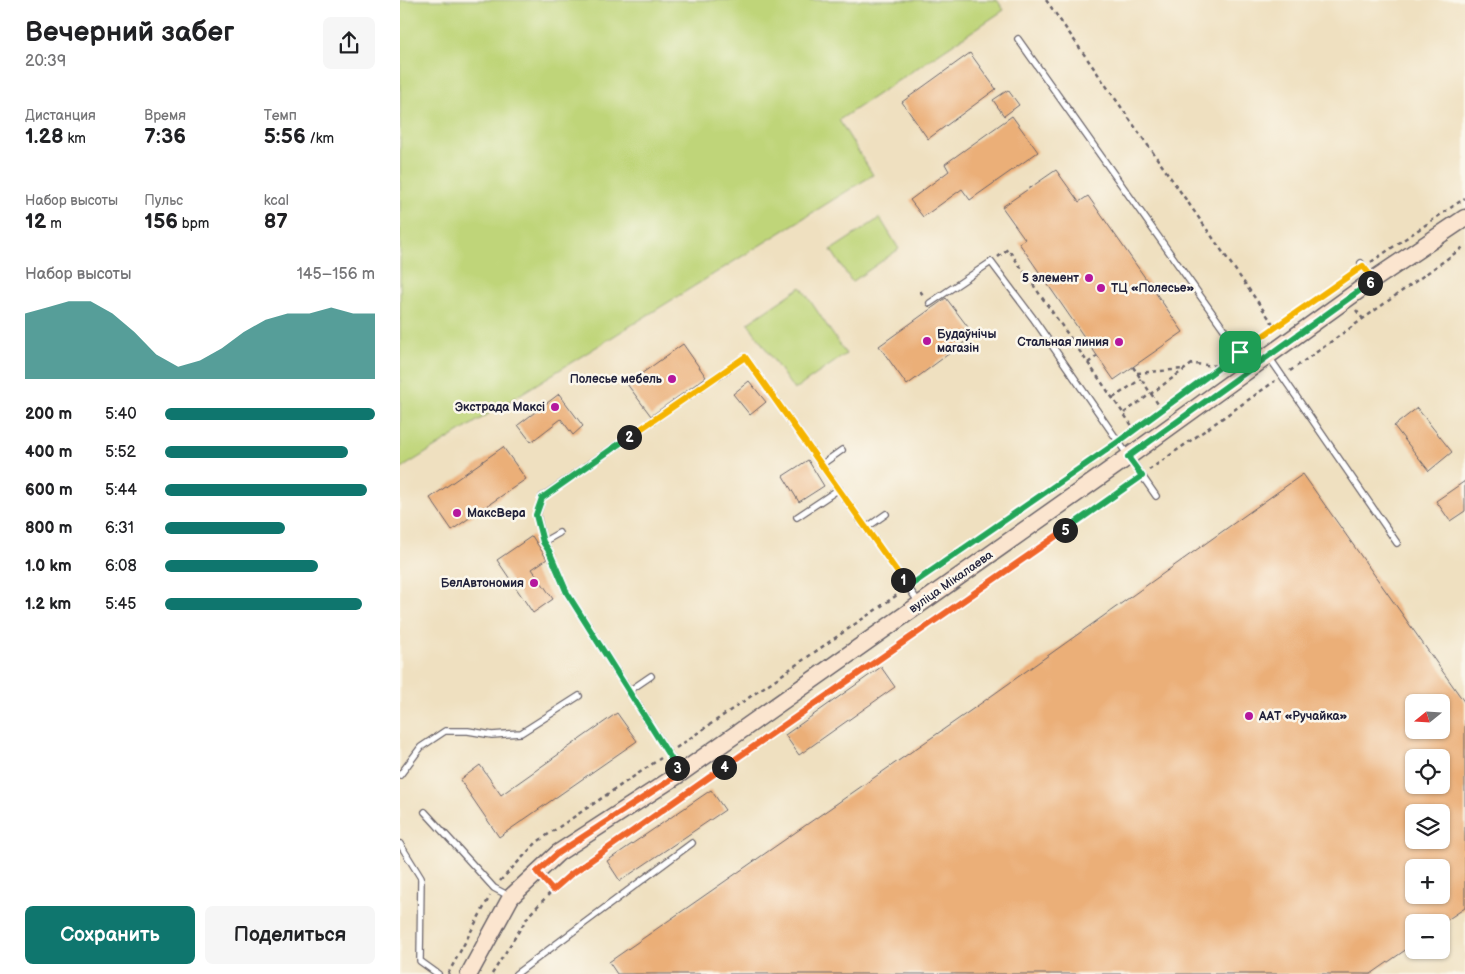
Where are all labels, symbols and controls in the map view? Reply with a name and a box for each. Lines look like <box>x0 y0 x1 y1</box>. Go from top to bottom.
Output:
text: Вечерний забег <box>25 16 234 49</box>
button: share <box>323 17 375 69</box>
text: 20:39 <box>25 52 66 71</box>
text: Дистанция <box>25 107 96 124</box>
text: Время <box>144 107 186 124</box>
text: Темп <box>264 107 297 124</box>
text: 1.28 <box>25 124 64 149</box>
text: 7:36 <box>144 124 186 149</box>
text: 5:56 <box>264 124 306 149</box>
text: km <box>64 130 86 147</box>
text: /km <box>306 130 334 147</box>
text: Набор высоты <box>25 192 118 209</box>
text: Пульс <box>144 192 183 209</box>
text: kcal <box>264 192 289 209</box>
text: 12 <box>25 209 46 234</box>
text: 156 <box>144 209 178 234</box>
text: 87 <box>264 209 288 234</box>
text: m <box>46 215 62 232</box>
text: bpm <box>178 215 209 232</box>
text: Набор высоты <box>25 265 132 284</box>
text: 145–156 m <box>297 265 375 284</box>
pin: 6 <box>1358 270 1382 296</box>
place label: 5 элемент <box>1022 271 1079 286</box>
marker: 5 элемент <box>1083 272 1095 284</box>
text: 6 <box>1366 275 1375 292</box>
place label: ТЦ «Полесье» <box>1111 281 1194 296</box>
marker: ТЦ «Полесье» <box>1095 282 1107 294</box>
place label: Будаўнічы магазін <box>937 327 996 356</box>
pin <box>1219 331 1261 373</box>
marker: Будаўнічы магазін <box>921 335 933 347</box>
place label: Стальная линия <box>1017 335 1109 350</box>
marker: Стальная линия <box>1113 336 1125 348</box>
icon: arrive <box>1226 338 1254 366</box>
place label: Полесье мебель <box>570 372 663 387</box>
marker: Полесье мебель <box>666 373 678 385</box>
place label: Экстрада Максі <box>455 400 545 415</box>
marker: Экстрада Максі <box>549 401 561 413</box>
text: 200 m <box>25 405 72 424</box>
text: 5:40 <box>105 405 137 424</box>
pin: 2 <box>616 424 642 450</box>
text: 2 <box>625 429 634 446</box>
text: 400 m <box>25 443 72 462</box>
text: 5:52 <box>105 443 136 462</box>
text: 600 m <box>25 481 73 500</box>
text: 5:44 <box>105 481 137 500</box>
place label: МаксBepa <box>467 506 526 521</box>
marker: МаксBepa <box>451 507 463 519</box>
pin: 5 <box>1052 518 1078 542</box>
text: 800 m <box>25 519 73 538</box>
text: 6:31 <box>105 519 134 538</box>
text: 5 <box>1061 522 1070 539</box>
street label: вуліца Мікалаева <box>906 547 996 617</box>
text: 1.0 km <box>25 557 72 576</box>
text: 6:08 <box>105 557 137 576</box>
pin: 1 <box>890 568 916 592</box>
text: 1 <box>901 572 906 589</box>
place label: БелАвтономия <box>441 576 524 591</box>
marker: БелАвтономия <box>528 577 540 589</box>
text: 1.2 km <box>25 595 71 614</box>
text: 5:45 <box>105 595 136 614</box>
north arrow <box>1405 694 1450 739</box>
map controls <box>1405 694 1450 959</box>
place label: ААТ «Ручайка» <box>1258 709 1348 724</box>
marker: ААТ «Ручайка» <box>1243 710 1255 722</box>
button: locate <box>1405 749 1450 794</box>
pin: 4 <box>712 754 736 780</box>
pin: 3 <box>664 756 690 780</box>
text: 4 <box>720 759 729 776</box>
text: 3 <box>673 760 682 777</box>
button: layers <box>1405 804 1450 849</box>
button: + <box>1405 859 1450 904</box>
button: Сохранить <box>25 906 195 964</box>
button: Поделиться <box>205 906 375 964</box>
button: − <box>1405 914 1450 959</box>

